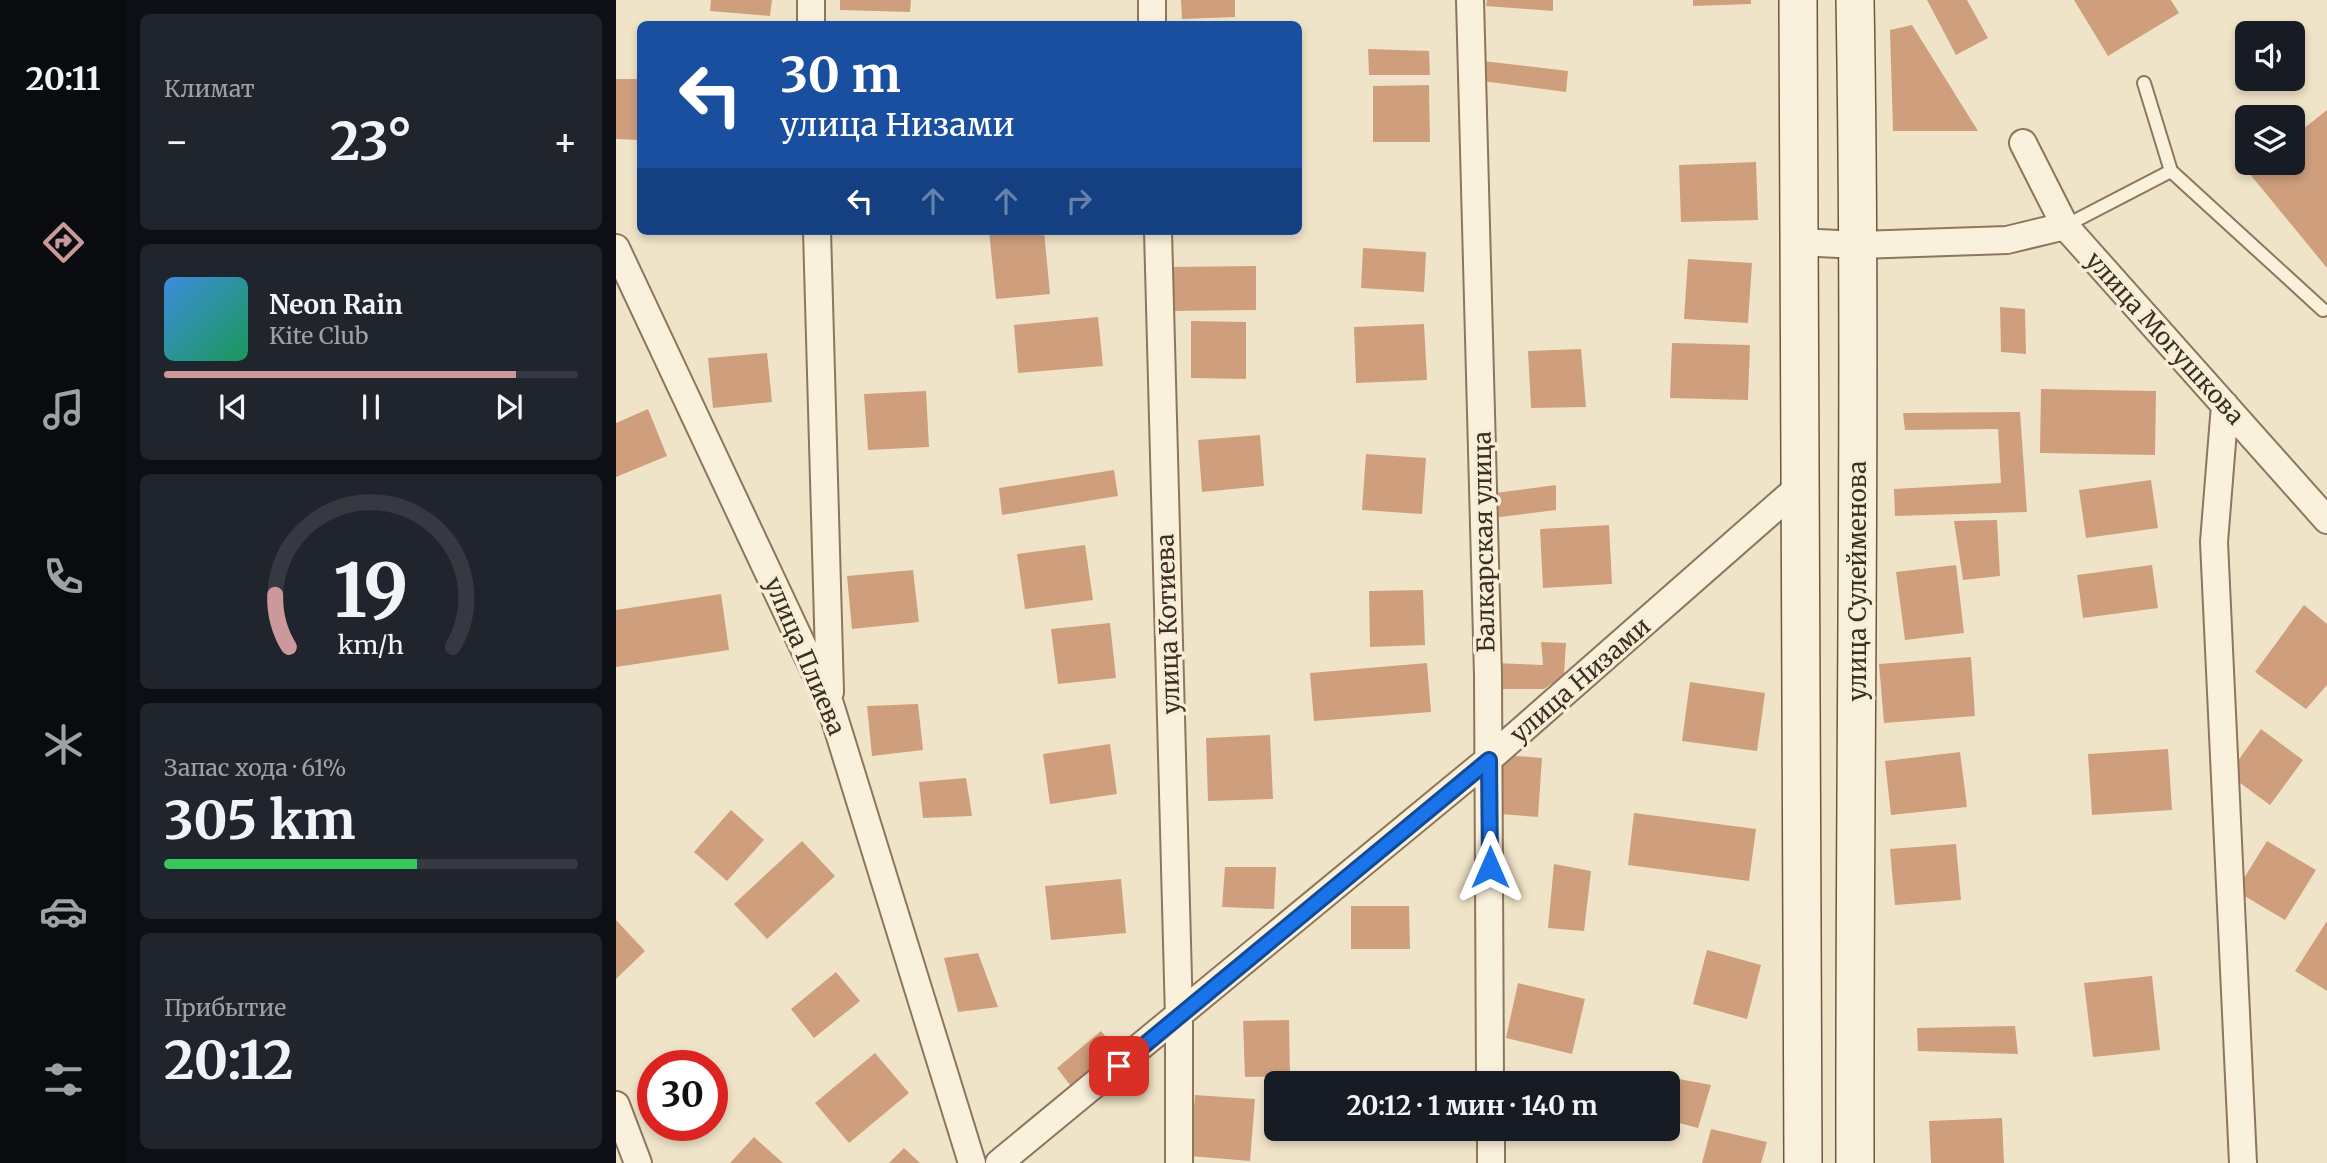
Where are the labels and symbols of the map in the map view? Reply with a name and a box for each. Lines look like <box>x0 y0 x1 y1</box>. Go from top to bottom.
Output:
street label: улица Могушкова <box>2079 245 2251 431</box>
street label: Балкарская улица <box>1467 431 1501 653</box>
street label: улица Сулейменова <box>1842 461 1873 701</box>
street label: улица Котиева <box>1149 533 1187 715</box>
street label: улица Плиева <box>758 572 852 740</box>
street label: улица Низами <box>1503 611 1657 749</box>
position arrow <box>1453 830 1527 904</box>
pin <box>1089 1036 1149 1096</box>
speed limit sign: 30 <box>637 1050 728 1141</box>

